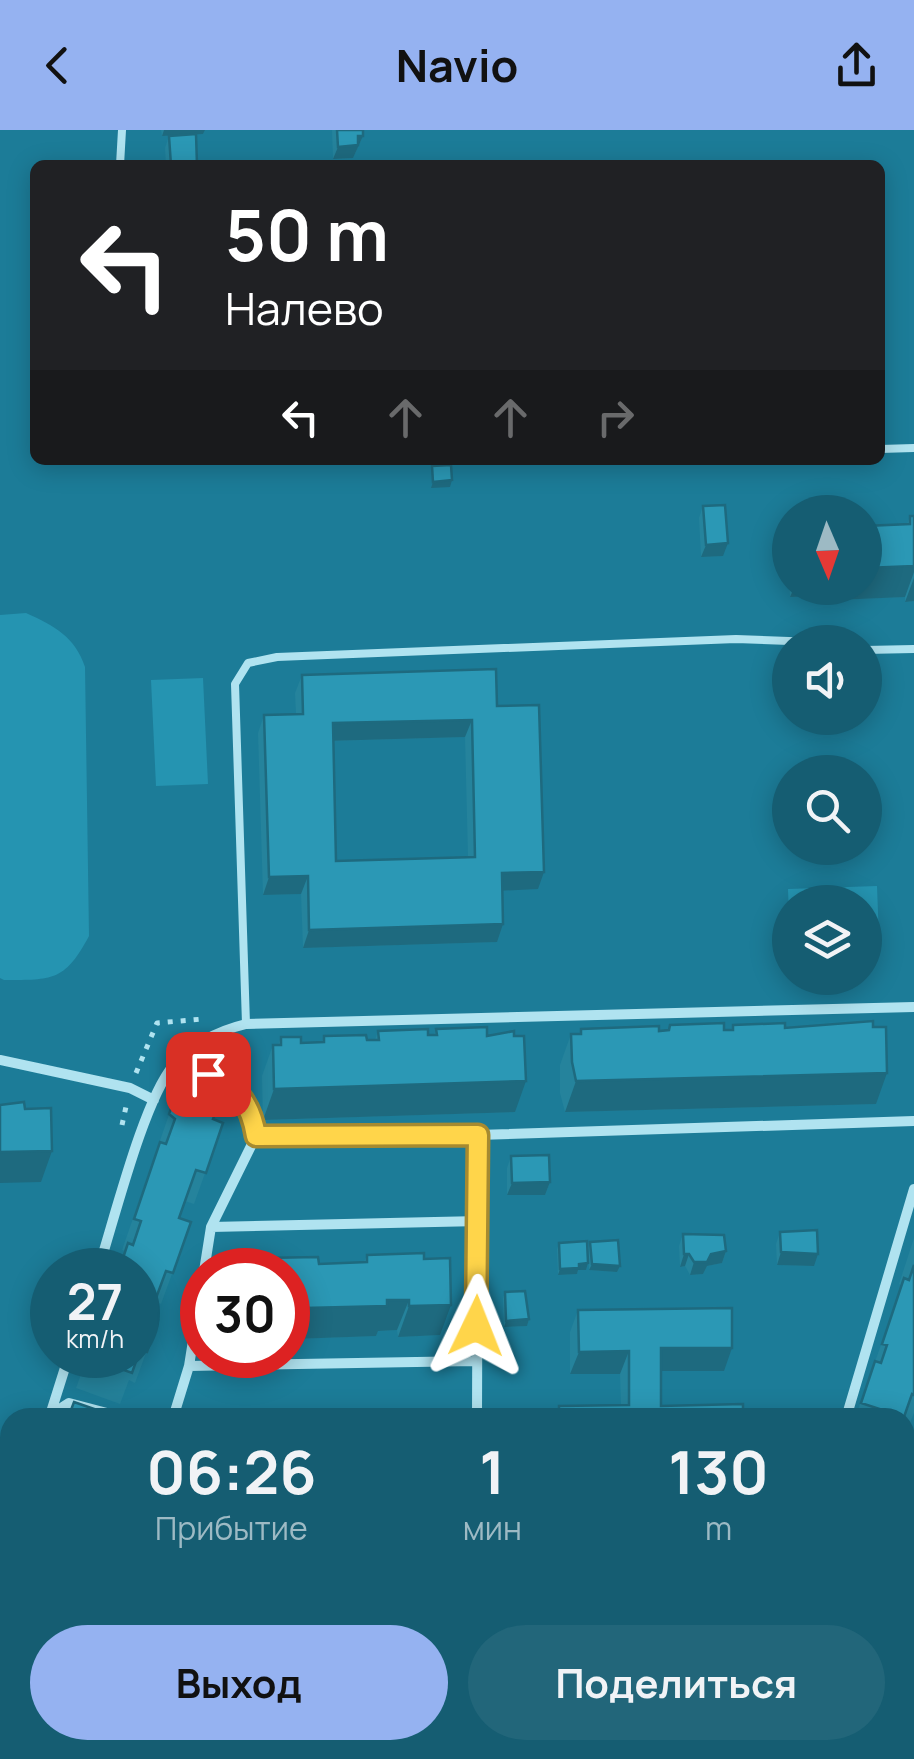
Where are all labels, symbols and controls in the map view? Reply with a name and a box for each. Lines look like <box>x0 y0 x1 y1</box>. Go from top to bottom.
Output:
text: Navio <box>396 34 518 96</box>
icon: back <box>30 38 85 93</box>
icon: share <box>829 38 884 93</box>
text: 50 m <box>225 186 389 282</box>
icon: left <box>60 200 190 330</box>
text: Налево <box>225 277 384 339</box>
icon: left <box>273 390 328 445</box>
icon: ahead <box>378 390 433 445</box>
icon: ahead <box>483 390 538 445</box>
icon: right <box>588 390 643 445</box>
north arrow <box>772 495 882 605</box>
map controls <box>772 495 882 995</box>
button: sound <box>772 625 882 735</box>
button: search <box>772 755 882 865</box>
button: layers <box>772 885 882 995</box>
pin <box>166 1032 251 1117</box>
icon: arrive <box>181 1047 236 1102</box>
speed limit sign: 30 <box>180 1248 310 1378</box>
text: 27 <box>67 1267 123 1335</box>
position arrow <box>424 1274 528 1378</box>
text: km/h <box>66 1321 124 1356</box>
text: 06:26 <box>146 1430 317 1512</box>
text: 1 <box>479 1430 505 1512</box>
text: 130 <box>668 1430 769 1512</box>
text: Прибытие <box>155 1506 308 1550</box>
text: мин <box>463 1506 522 1550</box>
text: m <box>705 1506 732 1550</box>
button: Выход <box>30 1625 448 1740</box>
button: Поделиться <box>468 1625 885 1740</box>

